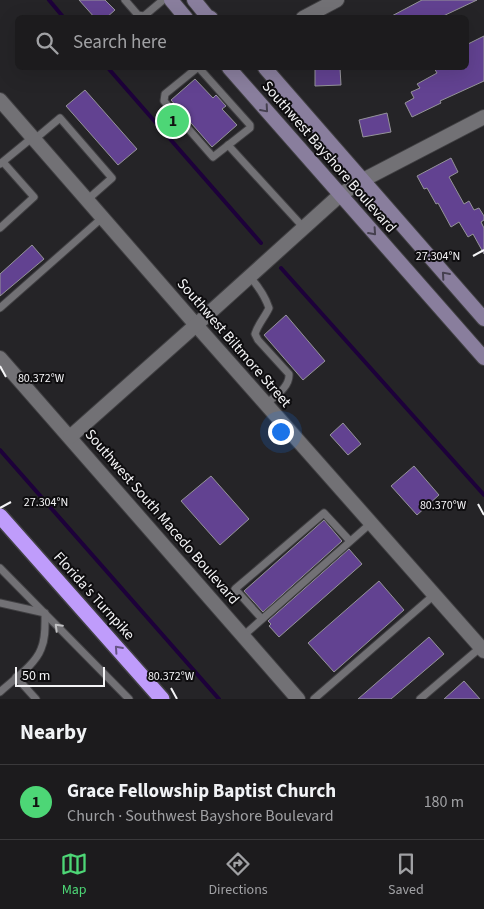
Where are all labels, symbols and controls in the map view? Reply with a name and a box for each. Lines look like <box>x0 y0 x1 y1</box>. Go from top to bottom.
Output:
search box <box>15 15 469 70</box>
icon: search <box>33 29 61 57</box>
text: Search here <box>73 29 167 56</box>
street label: Southwest Bayshore Boulevard <box>257 76 401 238</box>
pin: 1 <box>157 102 189 140</box>
one-way arrow <box>259 103 268 112</box>
one-way arrow <box>367 226 376 235</box>
text: 27.304°N <box>416 248 460 265</box>
one-way arrow <box>442 271 451 280</box>
street label: Southwest Biltmore Street <box>172 274 296 412</box>
text: 80.372°W <box>18 370 65 387</box>
your location <box>268 419 294 445</box>
street label: Southwest South Macedo Boulevard <box>80 425 244 609</box>
text: 27.304°N <box>24 494 68 511</box>
text: 80.370°W <box>420 497 467 514</box>
street label: Florida's Turnpike <box>49 547 139 645</box>
one-way arrow <box>55 624 64 633</box>
one-way arrow <box>115 646 124 655</box>
scale bar <box>15 664 105 687</box>
text: 50 m <box>22 666 50 686</box>
text: 80.372°W <box>148 668 195 685</box>
text: Nearby <box>20 717 87 747</box>
text: Grace Fellowship Baptist Church <box>67 778 336 805</box>
text: 1 <box>32 791 40 813</box>
text: 180 m <box>424 791 464 813</box>
text: Church · Southwest Bayshore Boulevard <box>67 805 334 827</box>
tab: Map <box>60 850 88 900</box>
tab: Directions <box>208 850 268 900</box>
tab: Saved <box>388 850 424 900</box>

